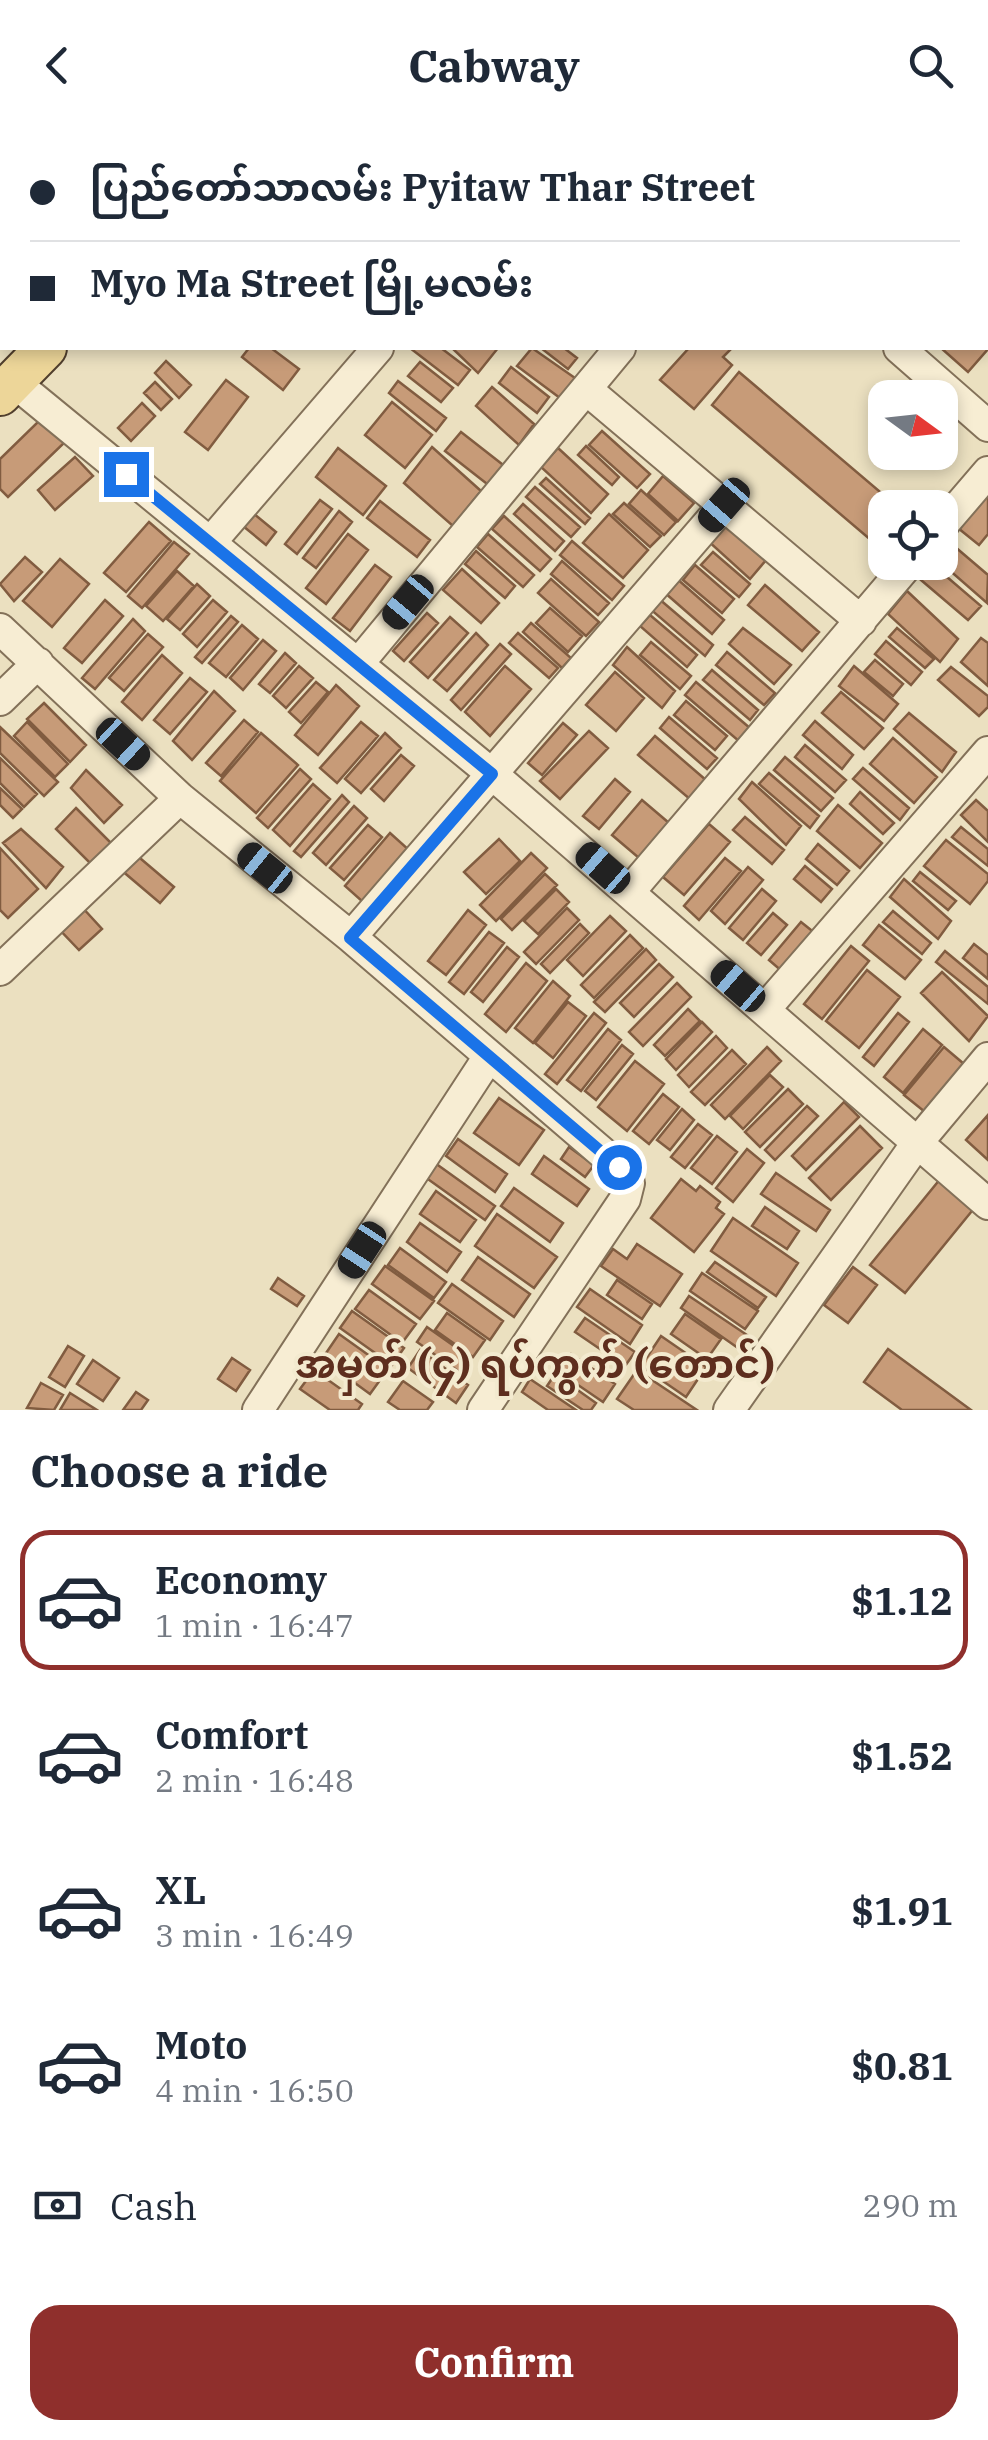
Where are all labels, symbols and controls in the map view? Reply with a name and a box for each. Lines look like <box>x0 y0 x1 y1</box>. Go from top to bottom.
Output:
text: Cabway <box>408 36 580 94</box>
icon: back <box>30 38 85 93</box>
icon: search <box>903 38 958 93</box>
text: ပြည်တော်သာလမ်း Pyitaw Thar Street <box>90 162 755 211</box>
text: Myo Ma Street မြို့မလမ်း <box>90 258 533 307</box>
north arrow <box>868 380 958 470</box>
map controls <box>868 380 958 580</box>
route end <box>104 452 149 497</box>
car <box>693 473 755 537</box>
button: locate <box>868 490 958 580</box>
car <box>377 569 439 635</box>
car <box>91 713 155 775</box>
car <box>232 837 298 899</box>
car <box>571 837 635 899</box>
car <box>706 955 770 1017</box>
route start <box>597 1145 642 1190</box>
car <box>333 1217 391 1283</box>
district label: အမှတ် (၄) ရပ်ကွက် (တောင်) <box>295 1337 775 1396</box>
text: Choose a ride <box>30 1441 328 1499</box>
icon: car <box>35 1555 125 1645</box>
text: Economy <box>155 1555 327 1604</box>
text: $1.12 <box>851 1576 953 1625</box>
text: 1 min · 16:47 <box>155 1604 354 1646</box>
icon: car <box>35 1710 125 1800</box>
text: Comfort <box>155 1710 308 1759</box>
text: $1.52 <box>851 1731 953 1780</box>
text: 2 min · 16:48 <box>155 1759 354 1801</box>
icon: car <box>35 1865 125 1955</box>
text: XL <box>155 1865 206 1914</box>
text: $1.91 <box>851 1886 953 1935</box>
text: 3 min · 16:49 <box>155 1914 354 1956</box>
icon: car <box>35 2020 125 2110</box>
text: Moto <box>155 2020 247 2069</box>
text: $0.81 <box>851 2041 953 2090</box>
text: 4 min · 16:50 <box>155 2069 354 2111</box>
icon: cash <box>30 2178 85 2233</box>
text: Cash <box>110 2181 197 2230</box>
text: 290 m <box>862 2184 958 2226</box>
button: Confirm <box>30 2305 958 2420</box>

